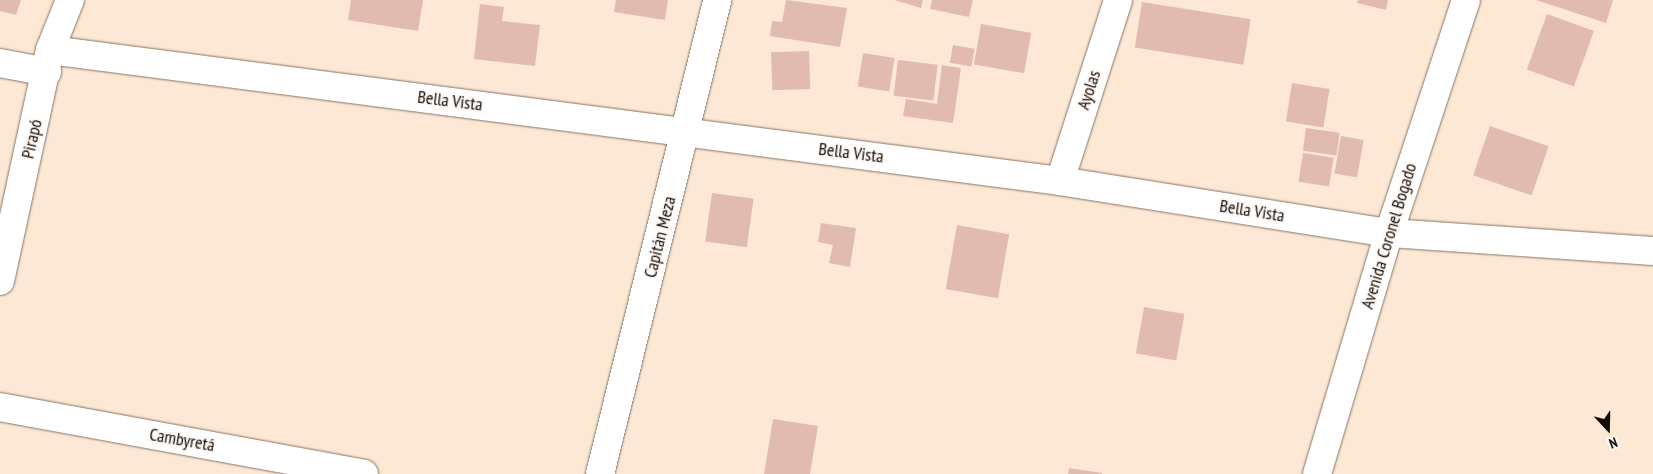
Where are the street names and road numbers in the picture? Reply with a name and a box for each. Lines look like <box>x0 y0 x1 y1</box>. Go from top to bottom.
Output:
street label: Ayolas <box>1073 68 1105 112</box>
street label: Bella Vista <box>416 86 484 116</box>
street label: Pirapó <box>17 117 47 161</box>
street label: Bella Vista <box>817 138 885 168</box>
street label: Avenida Coronel Bogado <box>1357 160 1421 312</box>
street label: Capitán Meza <box>639 194 681 280</box>
street label: Bella Vista <box>1218 195 1286 227</box>
street label: Cambyretá <box>148 424 216 456</box>

